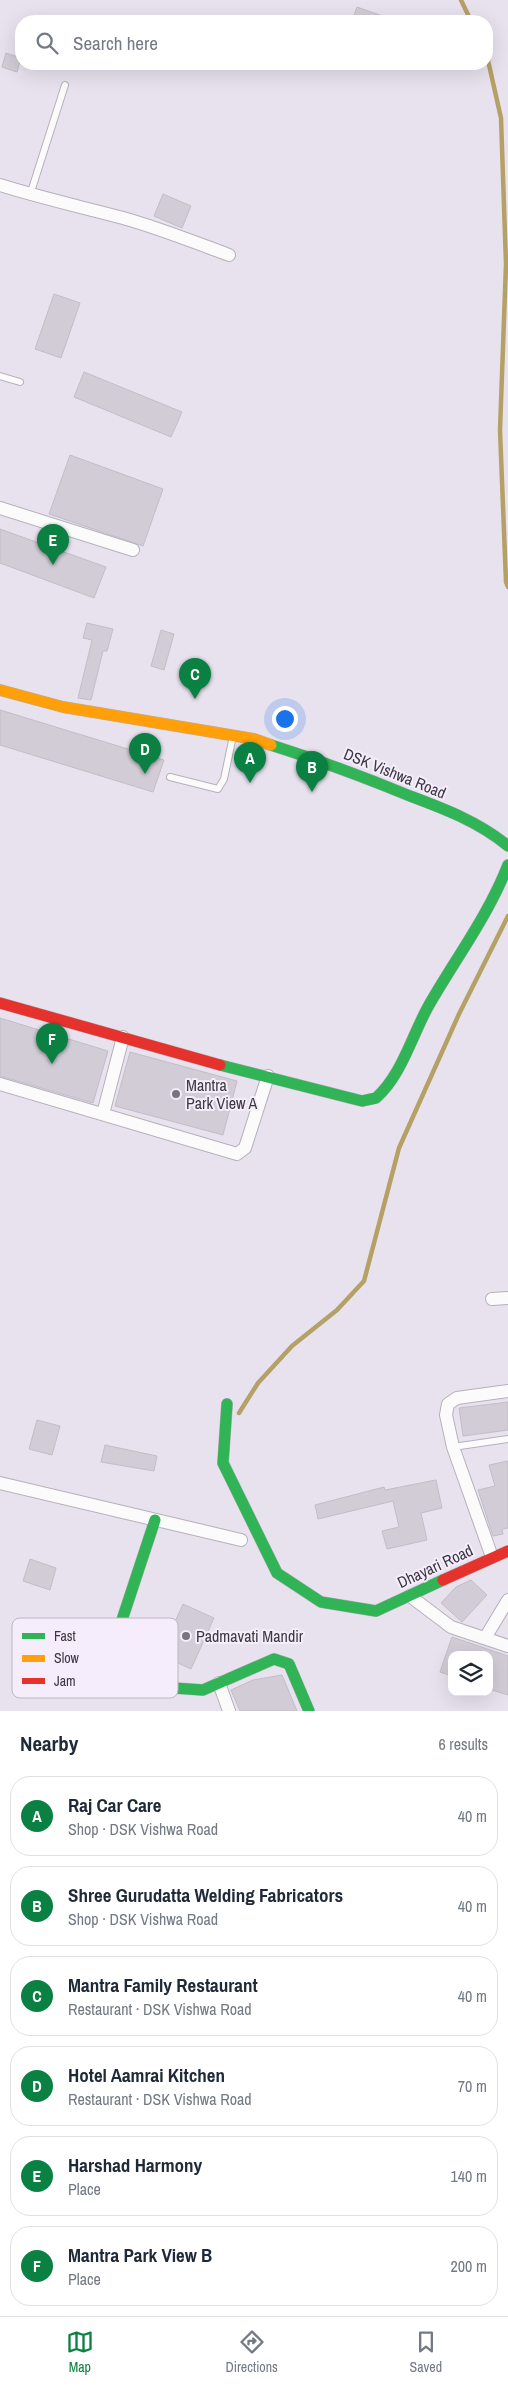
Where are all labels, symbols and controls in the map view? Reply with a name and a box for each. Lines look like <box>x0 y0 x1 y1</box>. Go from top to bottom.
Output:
search box <box>15 15 493 70</box>
icon: search <box>33 29 61 57</box>
text: Search here <box>73 30 158 56</box>
pin: E <box>37 524 69 565</box>
pin: C <box>179 658 211 699</box>
your location <box>272 706 298 732</box>
pin: D <box>129 733 161 774</box>
pin: A <box>234 742 266 783</box>
street label: DSK Vishwa Road <box>341 742 449 804</box>
pin: B <box>296 751 328 792</box>
pin: F <box>36 1023 68 1064</box>
place label: Mantra Park View A <box>186 1074 257 1114</box>
marker: Mantra Park View A <box>170 1088 182 1100</box>
street label: Dhayari Road <box>394 1539 476 1593</box>
legend <box>12 1618 178 1698</box>
place label: Padmavati Mandir <box>196 1625 304 1647</box>
text: Fast <box>54 1627 76 1645</box>
marker: Padmavati Mandir <box>180 1630 192 1642</box>
text: Slow <box>54 1649 80 1667</box>
map controls <box>448 1651 493 1696</box>
button: layers <box>448 1651 493 1696</box>
text: Jam <box>54 1672 76 1690</box>
text: Nearby <box>20 1729 78 1758</box>
text: 6 results <box>438 1733 488 1755</box>
text: Raj Car Care <box>68 1792 162 1818</box>
text: A <box>32 1805 42 1827</box>
text: 40 m <box>458 1805 487 1827</box>
text: Shop · DSK Vishwa Road <box>68 1818 218 1840</box>
text: Shree Gurudatta Welding Fabricators <box>68 1882 343 1908</box>
text: B <box>32 1895 42 1917</box>
text: 40 m <box>458 1895 487 1917</box>
text: Shop · DSK Vishwa Road <box>68 1908 218 1930</box>
text: Mantra Family Restaurant <box>68 1972 258 1998</box>
text: C <box>32 1985 42 2007</box>
text: 40 m <box>458 1985 487 2007</box>
text: Restaurant · DSK Vishwa Road <box>68 1998 252 2020</box>
text: Hotel Aamrai Kitchen <box>68 2062 225 2088</box>
text: D <box>32 2075 42 2097</box>
text: 70 m <box>458 2075 487 2097</box>
text: Restaurant · DSK Vishwa Road <box>68 2088 252 2110</box>
text: Harshad Harmony <box>68 2152 202 2178</box>
text: E <box>33 2165 41 2187</box>
text: 140 m <box>451 2165 487 2187</box>
text: Place <box>68 2178 101 2200</box>
text: Mantra Park View B <box>68 2242 212 2268</box>
text: F <box>33 2255 41 2277</box>
text: 200 m <box>451 2255 487 2277</box>
text: Place <box>68 2268 101 2290</box>
tab: Map <box>66 2328 94 2376</box>
tab: Directions <box>226 2328 278 2376</box>
tab: Saved <box>410 2328 442 2376</box>

